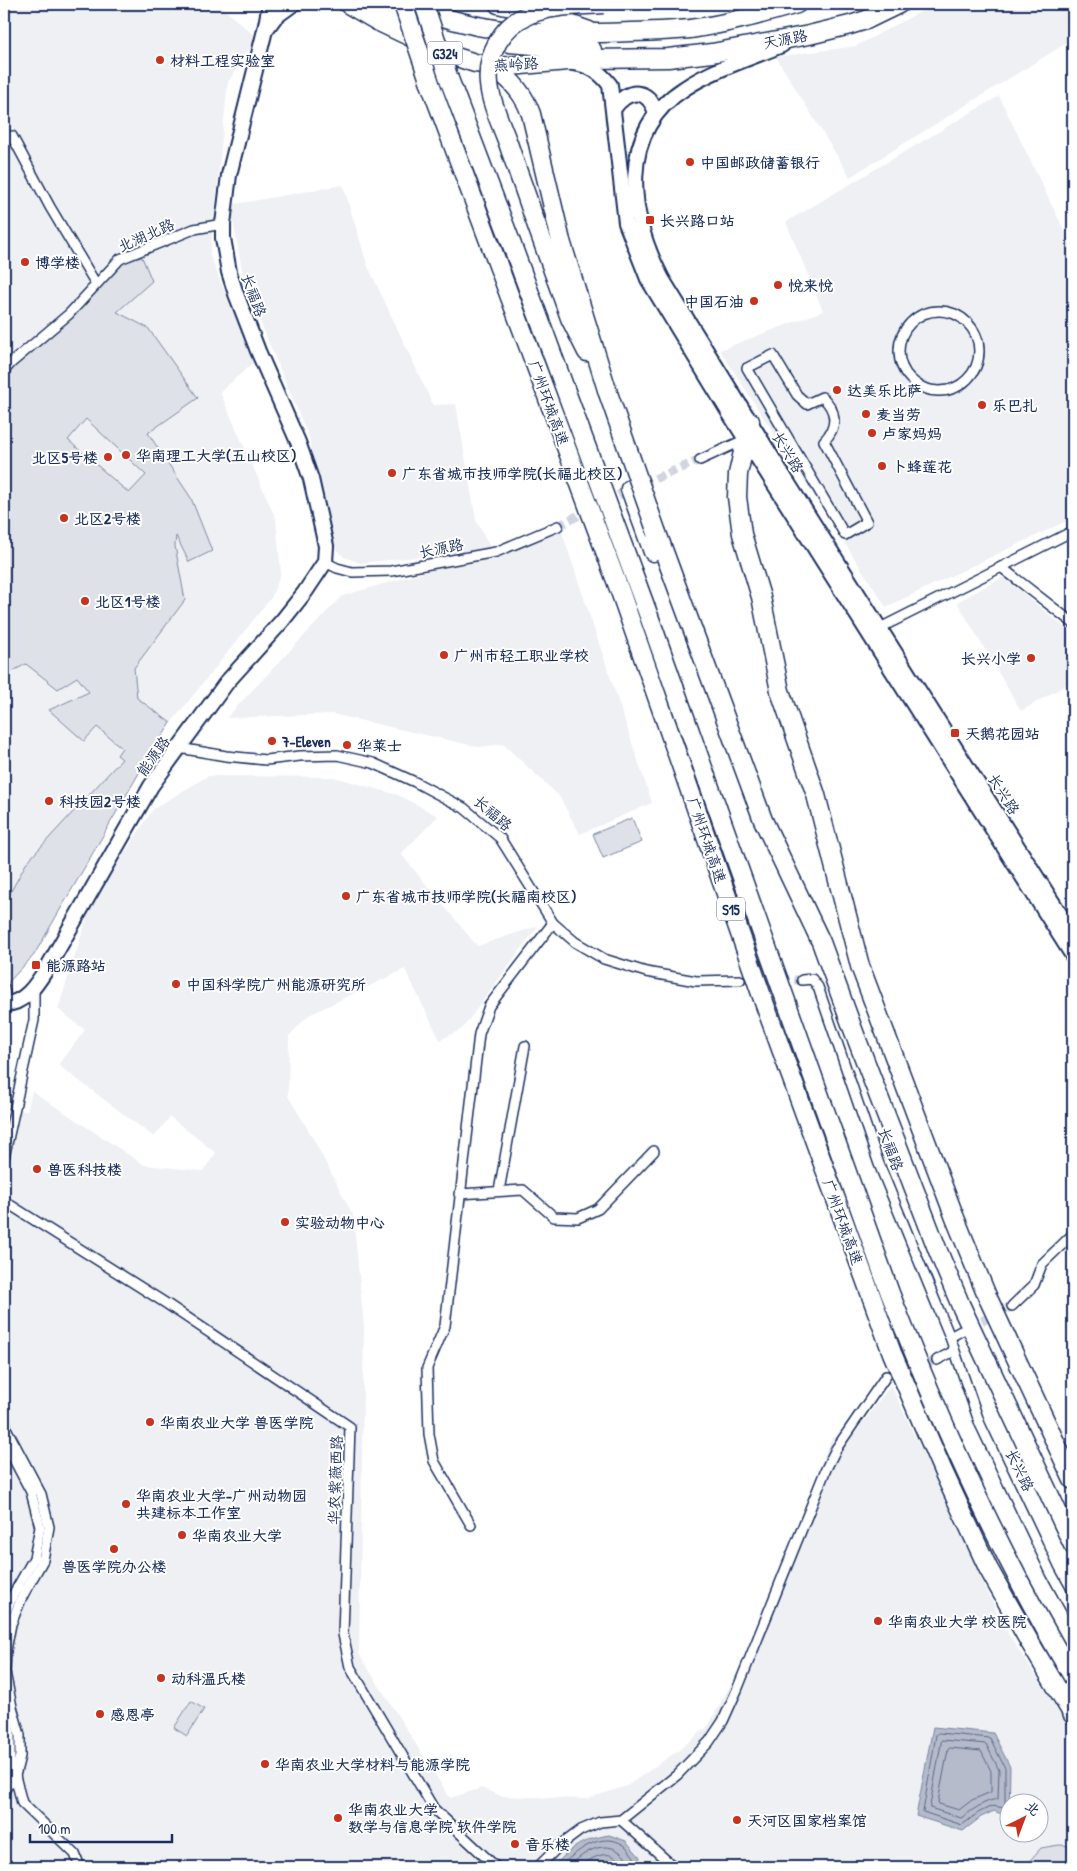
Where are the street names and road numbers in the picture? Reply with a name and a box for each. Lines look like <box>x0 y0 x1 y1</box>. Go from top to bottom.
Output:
street label: 天源路 <box>761 24 809 54</box>
road number: G324 <box>428 42 462 64</box>
street label: 燕岭路 <box>493 52 539 76</box>
street label: 北湖北路 <box>114 213 178 257</box>
street label: 长福路 <box>236 270 272 320</box>
street label: 广州环城高速 <box>524 357 574 449</box>
street label: 长兴路 <box>767 427 809 477</box>
street label: 长源路 <box>417 533 465 563</box>
street label: 能源路 <box>131 732 175 780</box>
street label: 长兴路 <box>983 769 1025 819</box>
street label: 长福路 <box>469 790 517 836</box>
street label: 广州环城高速 <box>682 794 732 886</box>
road number: S15 <box>717 898 745 921</box>
street label: 长福路 <box>873 1124 909 1174</box>
street label: 广州环城高速 <box>818 1176 868 1268</box>
street label: 华农紫薇西路 <box>323 1435 347 1525</box>
street label: 长兴路 <box>1001 1445 1039 1495</box>

